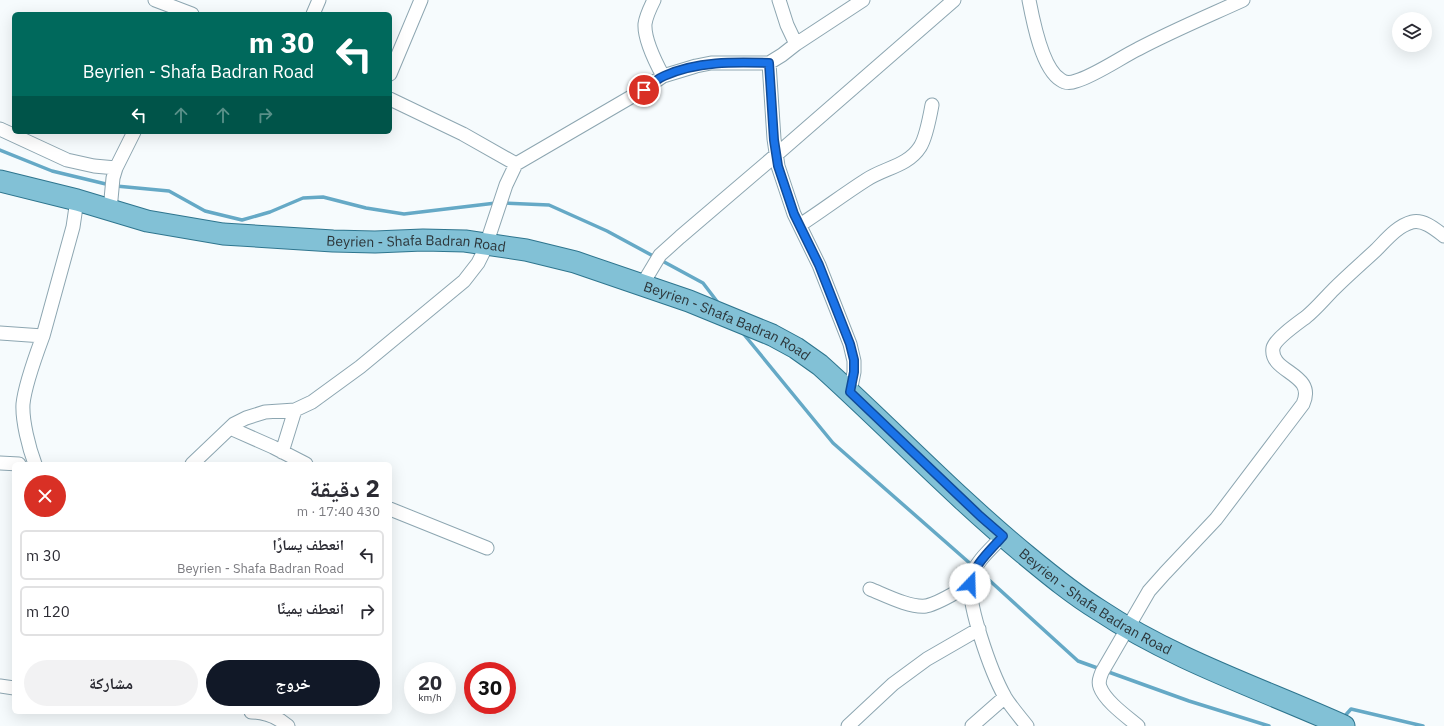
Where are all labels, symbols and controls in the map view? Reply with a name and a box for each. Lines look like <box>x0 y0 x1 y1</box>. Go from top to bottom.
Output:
map controls <box>1392 12 1432 52</box>
button: layers <box>1392 12 1432 52</box>
text: 30 m <box>249 24 314 61</box>
icon: left <box>328 28 380 80</box>
text: Beyrien - Shafa Badran Road <box>83 60 314 83</box>
pin <box>627 73 661 107</box>
icon: arrive <box>633 79 655 101</box>
icon: left <box>128 104 150 126</box>
icon: ahead <box>170 104 192 126</box>
icon: ahead <box>212 104 234 126</box>
icon: right <box>254 104 276 126</box>
street label: Beyrien - Shafa Badran Road <box>326 231 507 256</box>
street label: Beyrien - Shafa Badran Road <box>641 277 814 364</box>
text: 2 دقيقة <box>310 472 380 504</box>
button: close <box>24 475 66 517</box>
text: 430 m · 17:40 <box>297 503 380 520</box>
text: انعطف يسارًا <box>272 535 344 554</box>
icon: left <box>356 544 378 566</box>
street label: Beyrien - Shafa Badran Road <box>1015 544 1175 659</box>
text: 30 m <box>26 546 61 565</box>
text: Beyrien - Shafa Badran Road <box>177 560 344 577</box>
position arrow <box>949 563 991 605</box>
text: انعطف يمينًا <box>277 599 344 618</box>
icon: right <box>356 600 378 622</box>
text: 120 m <box>26 602 70 621</box>
button: مشاركة <box>24 660 198 706</box>
button: خروج <box>206 660 380 706</box>
speed limit sign: 30 <box>464 662 516 714</box>
text: 20 <box>418 669 442 696</box>
text: km/h <box>418 691 442 704</box>

